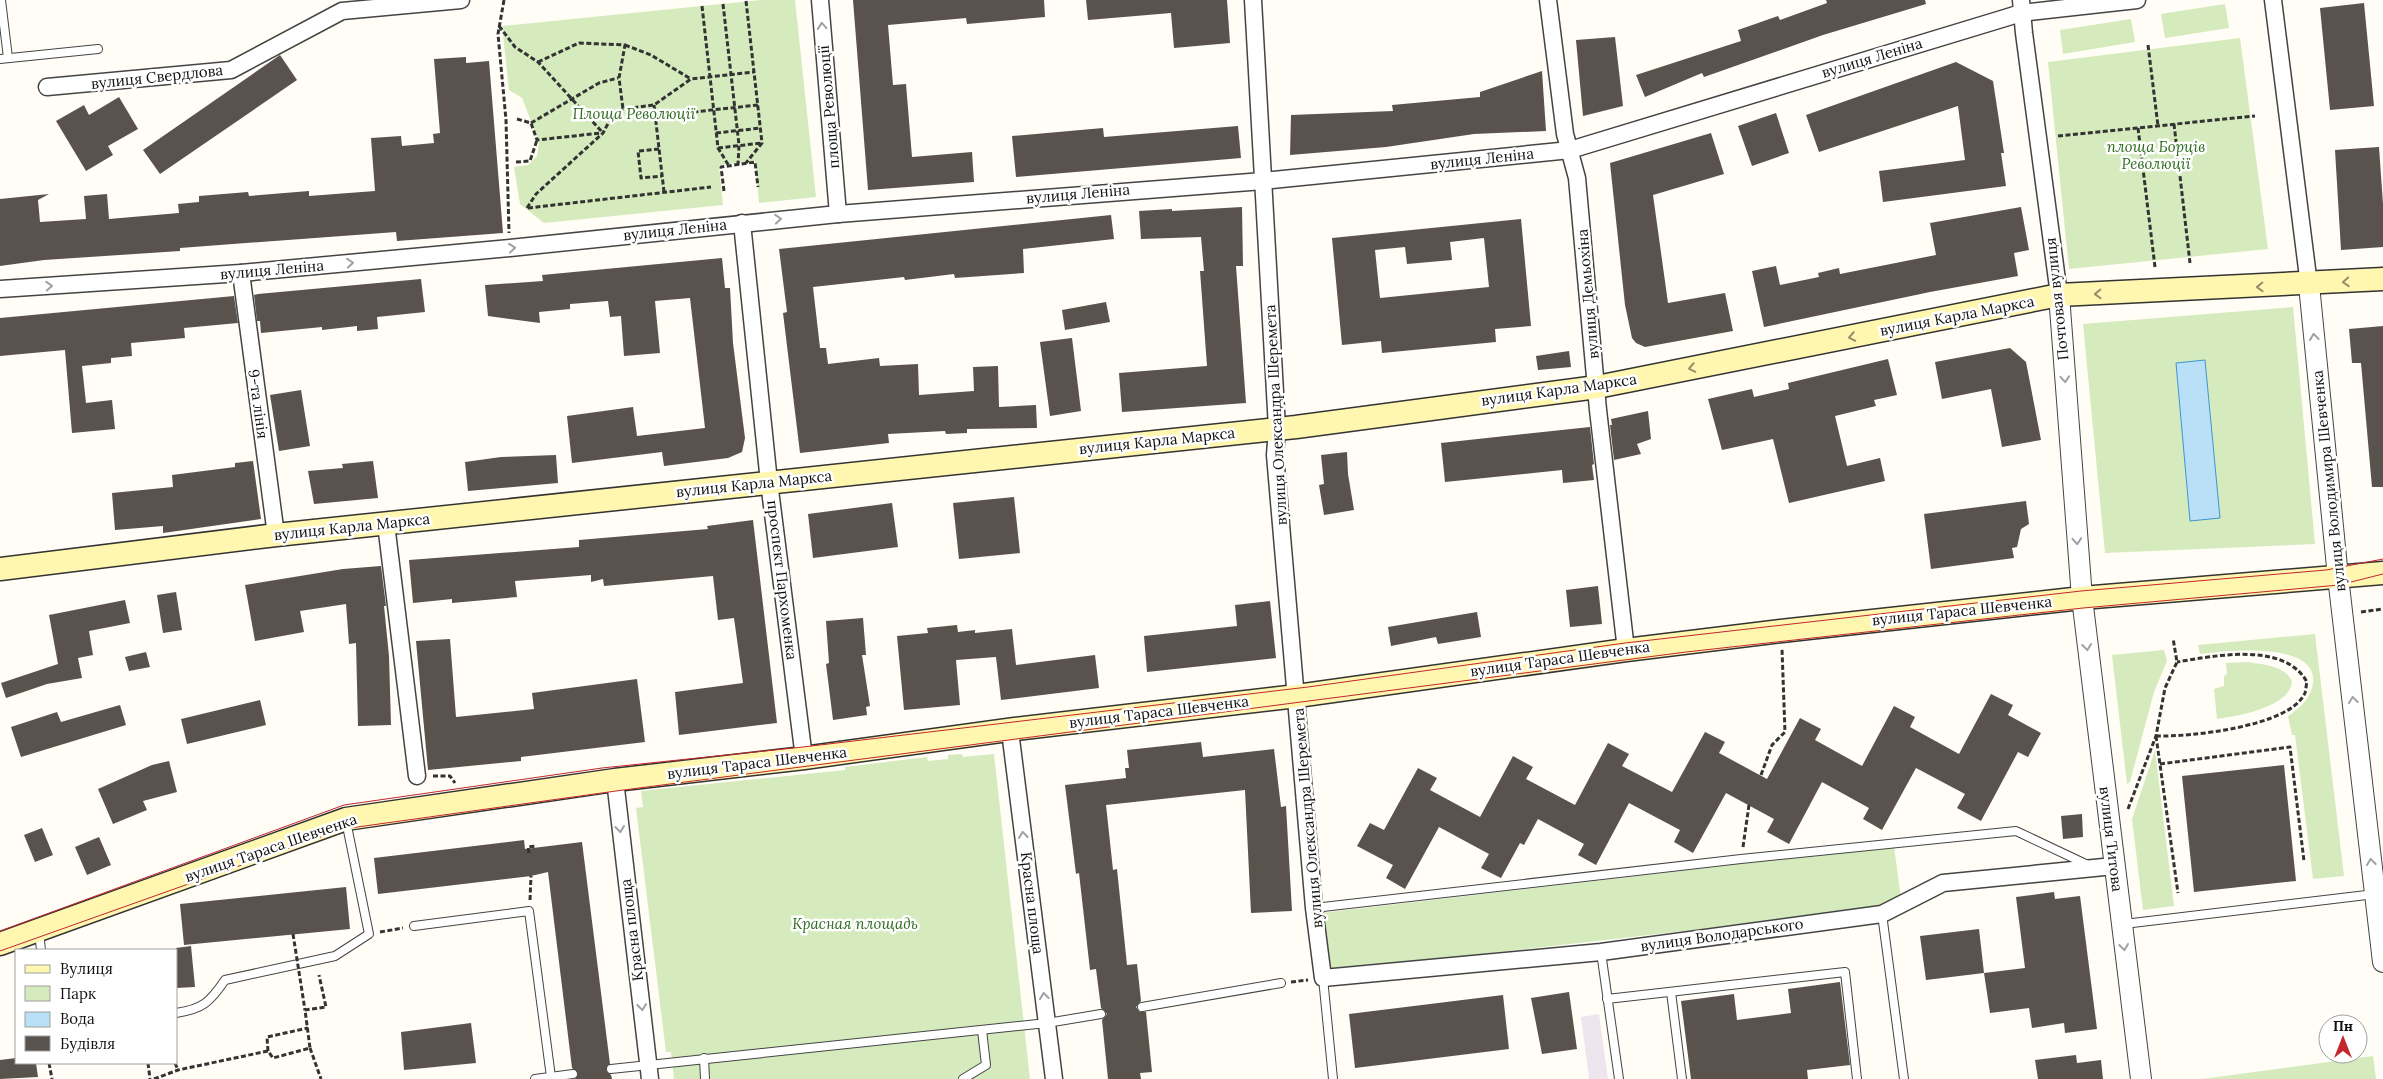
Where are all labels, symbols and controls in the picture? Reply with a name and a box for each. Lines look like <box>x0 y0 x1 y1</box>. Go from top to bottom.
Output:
one-way arrow <box>817 21 828 29</box>
street label: вулиця Леніна <box>1819 33 1925 82</box>
street label: площа Революції <box>814 44 843 169</box>
street label: вулиця Свердлова <box>90 60 224 93</box>
park label: Площа Революції <box>573 104 696 123</box>
park label: площа Борців Революції <box>2107 137 2205 173</box>
street label: вулиця Леніна <box>1429 144 1535 173</box>
street label: вулиця Леніна <box>1025 179 1131 208</box>
one-way arrow <box>774 214 782 225</box>
street label: вулиця Леніна <box>622 215 728 244</box>
street label: вулиця Демьохіна <box>1572 228 1603 360</box>
street label: Почтовая вулиця <box>2041 237 2072 361</box>
one-way arrow <box>508 243 516 254</box>
street label: вулиця Леніна <box>219 255 325 284</box>
one-way arrow <box>347 258 355 269</box>
one-way arrow <box>2342 276 2350 287</box>
one-way arrow <box>45 280 53 291</box>
one-way arrow <box>2256 281 2264 292</box>
one-way arrow <box>2093 288 2101 299</box>
street label: вулиця Карла Маркса <box>1878 291 2036 340</box>
street label: вулиця Олександра Шеремета <box>1260 304 1291 526</box>
one-way arrow <box>1847 331 1856 341</box>
one-way arrow <box>2309 333 2320 341</box>
one-way arrow <box>1688 363 1697 373</box>
street label: 9-та лінія <box>244 368 273 440</box>
street label: вулиця Карла Маркса <box>1480 369 1638 410</box>
street label: вулиця Володимира Шевченка <box>2307 369 2350 593</box>
one-way arrow <box>2059 375 2070 383</box>
street label: вулиця Карла Маркса <box>1078 423 1236 458</box>
street label: вулиця Карла Маркса <box>675 466 833 501</box>
street label: проспект Пархоменка <box>763 499 802 661</box>
street label: вулиця Карла Маркса <box>273 509 431 544</box>
one-way arrow <box>2071 537 2082 545</box>
street label: вулиця Тараса Шевченка <box>1871 592 2053 629</box>
street label: вулиця Тараса Шевченка <box>1469 636 1651 681</box>
one-way arrow <box>2082 642 2092 651</box>
street label: вулиця Тараса Шевченка <box>1068 691 1250 732</box>
one-way arrow <box>2348 696 2359 704</box>
street label: вулиця Олександра Шеремета <box>1288 707 1327 929</box>
street label: вулиця Тараса Шевченка <box>666 742 848 783</box>
street label: вулиця Титова <box>2096 785 2127 893</box>
street label: вулиця Тараса Шевченка <box>182 809 360 886</box>
one-way arrow <box>614 825 625 833</box>
one-way arrow <box>1018 830 1029 838</box>
street label: Красна площа <box>1017 851 1048 956</box>
one-way arrow <box>2366 857 2377 865</box>
street label: Красна площа <box>616 877 647 982</box>
park label: Красная площадь <box>792 914 918 933</box>
street label: вулиця Володарського <box>1639 914 1805 955</box>
one-way arrow <box>2118 943 2129 951</box>
legend <box>15 949 178 1064</box>
text: Вулиця <box>60 959 113 978</box>
text: Парк <box>60 984 96 1003</box>
one-way arrow <box>1039 992 1050 1000</box>
one-way arrow <box>636 1004 647 1012</box>
text: Вода <box>60 1009 95 1028</box>
north arrow <box>2318 1014 2368 1064</box>
text: Пн <box>2333 1017 2353 1035</box>
text: Будівля <box>60 1034 115 1053</box>

